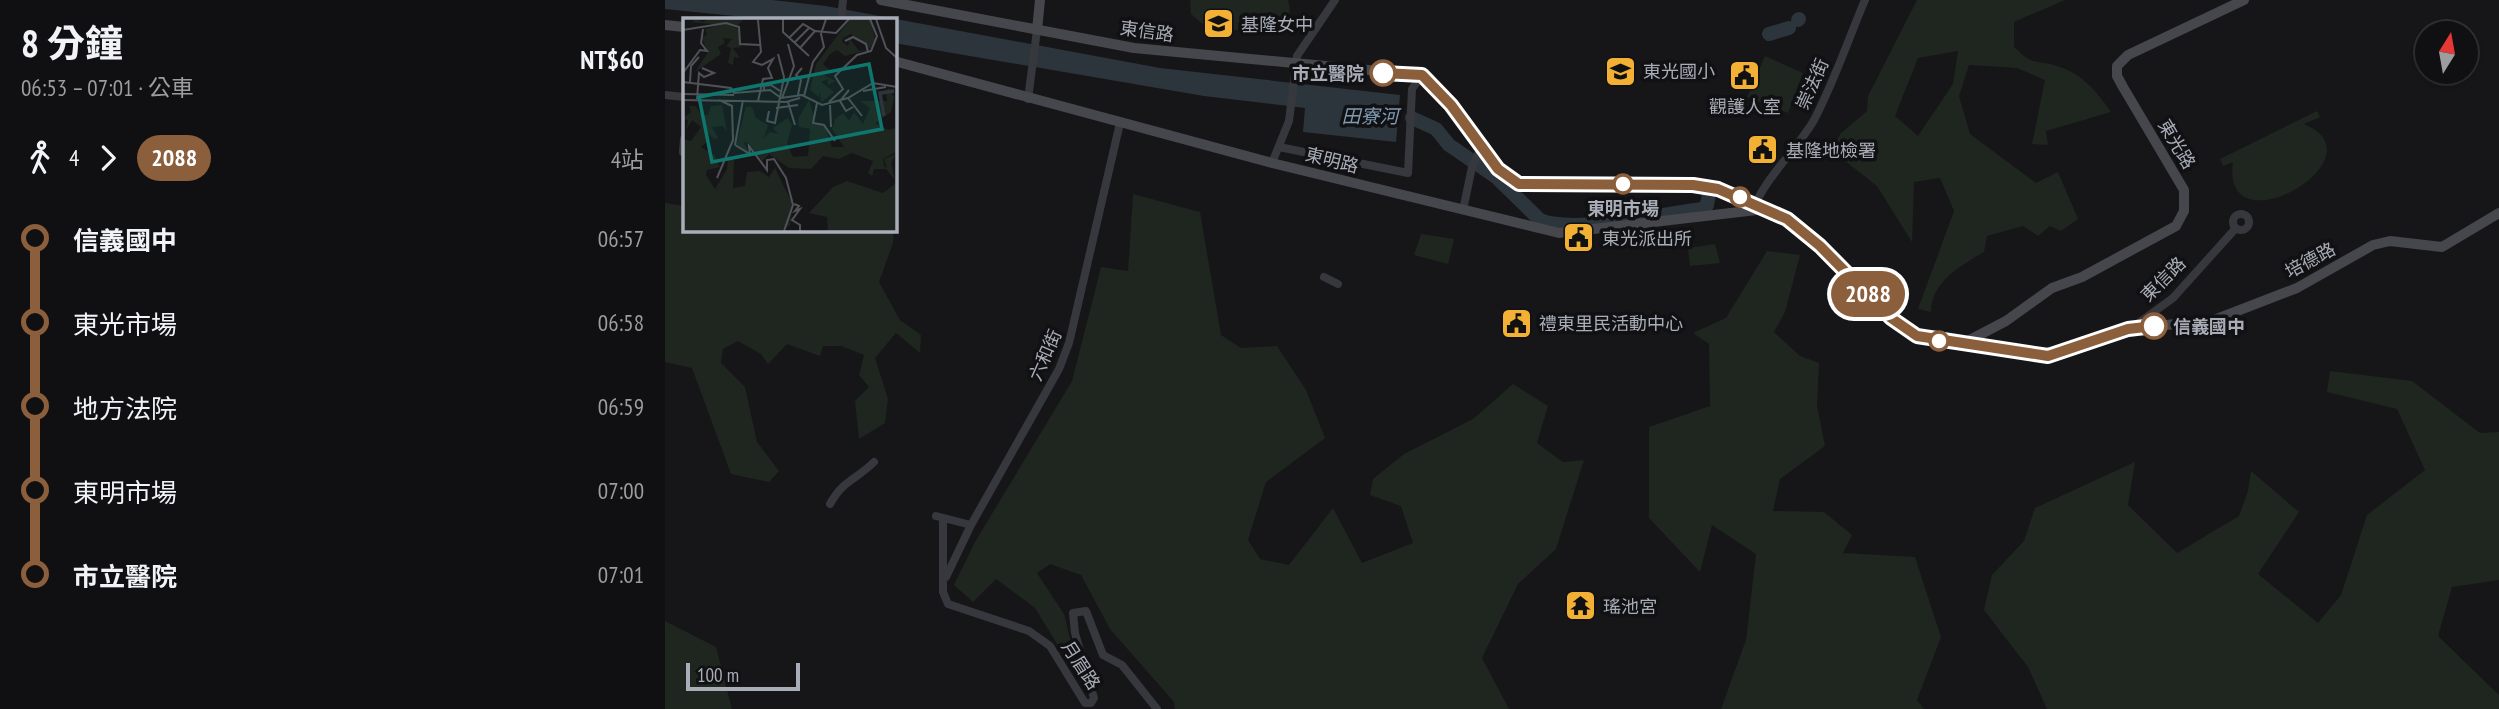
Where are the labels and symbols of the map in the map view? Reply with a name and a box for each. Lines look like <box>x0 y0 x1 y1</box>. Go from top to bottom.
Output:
school or university icon: 基隆女中 <box>1201 7 1235 41</box>
place label: 基隆女中 <box>1241 13 1313 36</box>
street label: 東信路 <box>1119 16 1175 46</box>
inset map <box>683 18 896 231</box>
north arrow <box>2415 21 2478 84</box>
school or university icon: 東光國小 <box>1603 54 1637 88</box>
street label: 崇法街 <box>1791 55 1833 113</box>
public building icon: 觀護人室 <box>1728 59 1762 93</box>
marker: 市立醫院 <box>1370 60 1396 86</box>
place label: 東光國小 <box>1643 60 1715 83</box>
place label: 市立醫院 <box>1292 62 1364 85</box>
place label: 觀護人室 <box>1709 95 1781 118</box>
water label: 田寮河 <box>1341 104 1402 128</box>
street label: 東光路 <box>2153 115 2201 173</box>
public building icon: 基隆地檢署 <box>1746 133 1780 167</box>
place label: 基隆地檢署 <box>1786 139 1876 162</box>
street label: 東明路 <box>1303 142 1361 178</box>
marker: 東明市場 <box>1613 174 1633 194</box>
unlabelled marker <box>1730 187 1750 207</box>
place label: 東明市場 <box>1587 197 1659 220</box>
public building icon: 東光派出所 <box>1562 221 1596 255</box>
place label: 東光派出所 <box>1602 227 1692 250</box>
street label: 培德路 <box>2281 237 2339 283</box>
street label: 東信路 <box>2136 252 2190 306</box>
line badge: 2088 <box>1819 271 1917 317</box>
public building icon: 禮東里民活動中心 <box>1499 306 1533 340</box>
place label: 禮東里民活動中心 <box>1539 312 1683 335</box>
marker: 信義國中 <box>2141 313 2167 339</box>
place label: 信義國中 <box>2173 315 2245 338</box>
street label: 六和街 <box>1024 326 1066 384</box>
unlabelled marker <box>1929 331 1949 351</box>
temple icon: 瑤池宮 <box>1563 589 1597 623</box>
place label: 瑤池宮 <box>1603 595 1657 618</box>
street label: 月眉路 <box>1057 636 1105 694</box>
scale bar <box>686 660 800 692</box>

